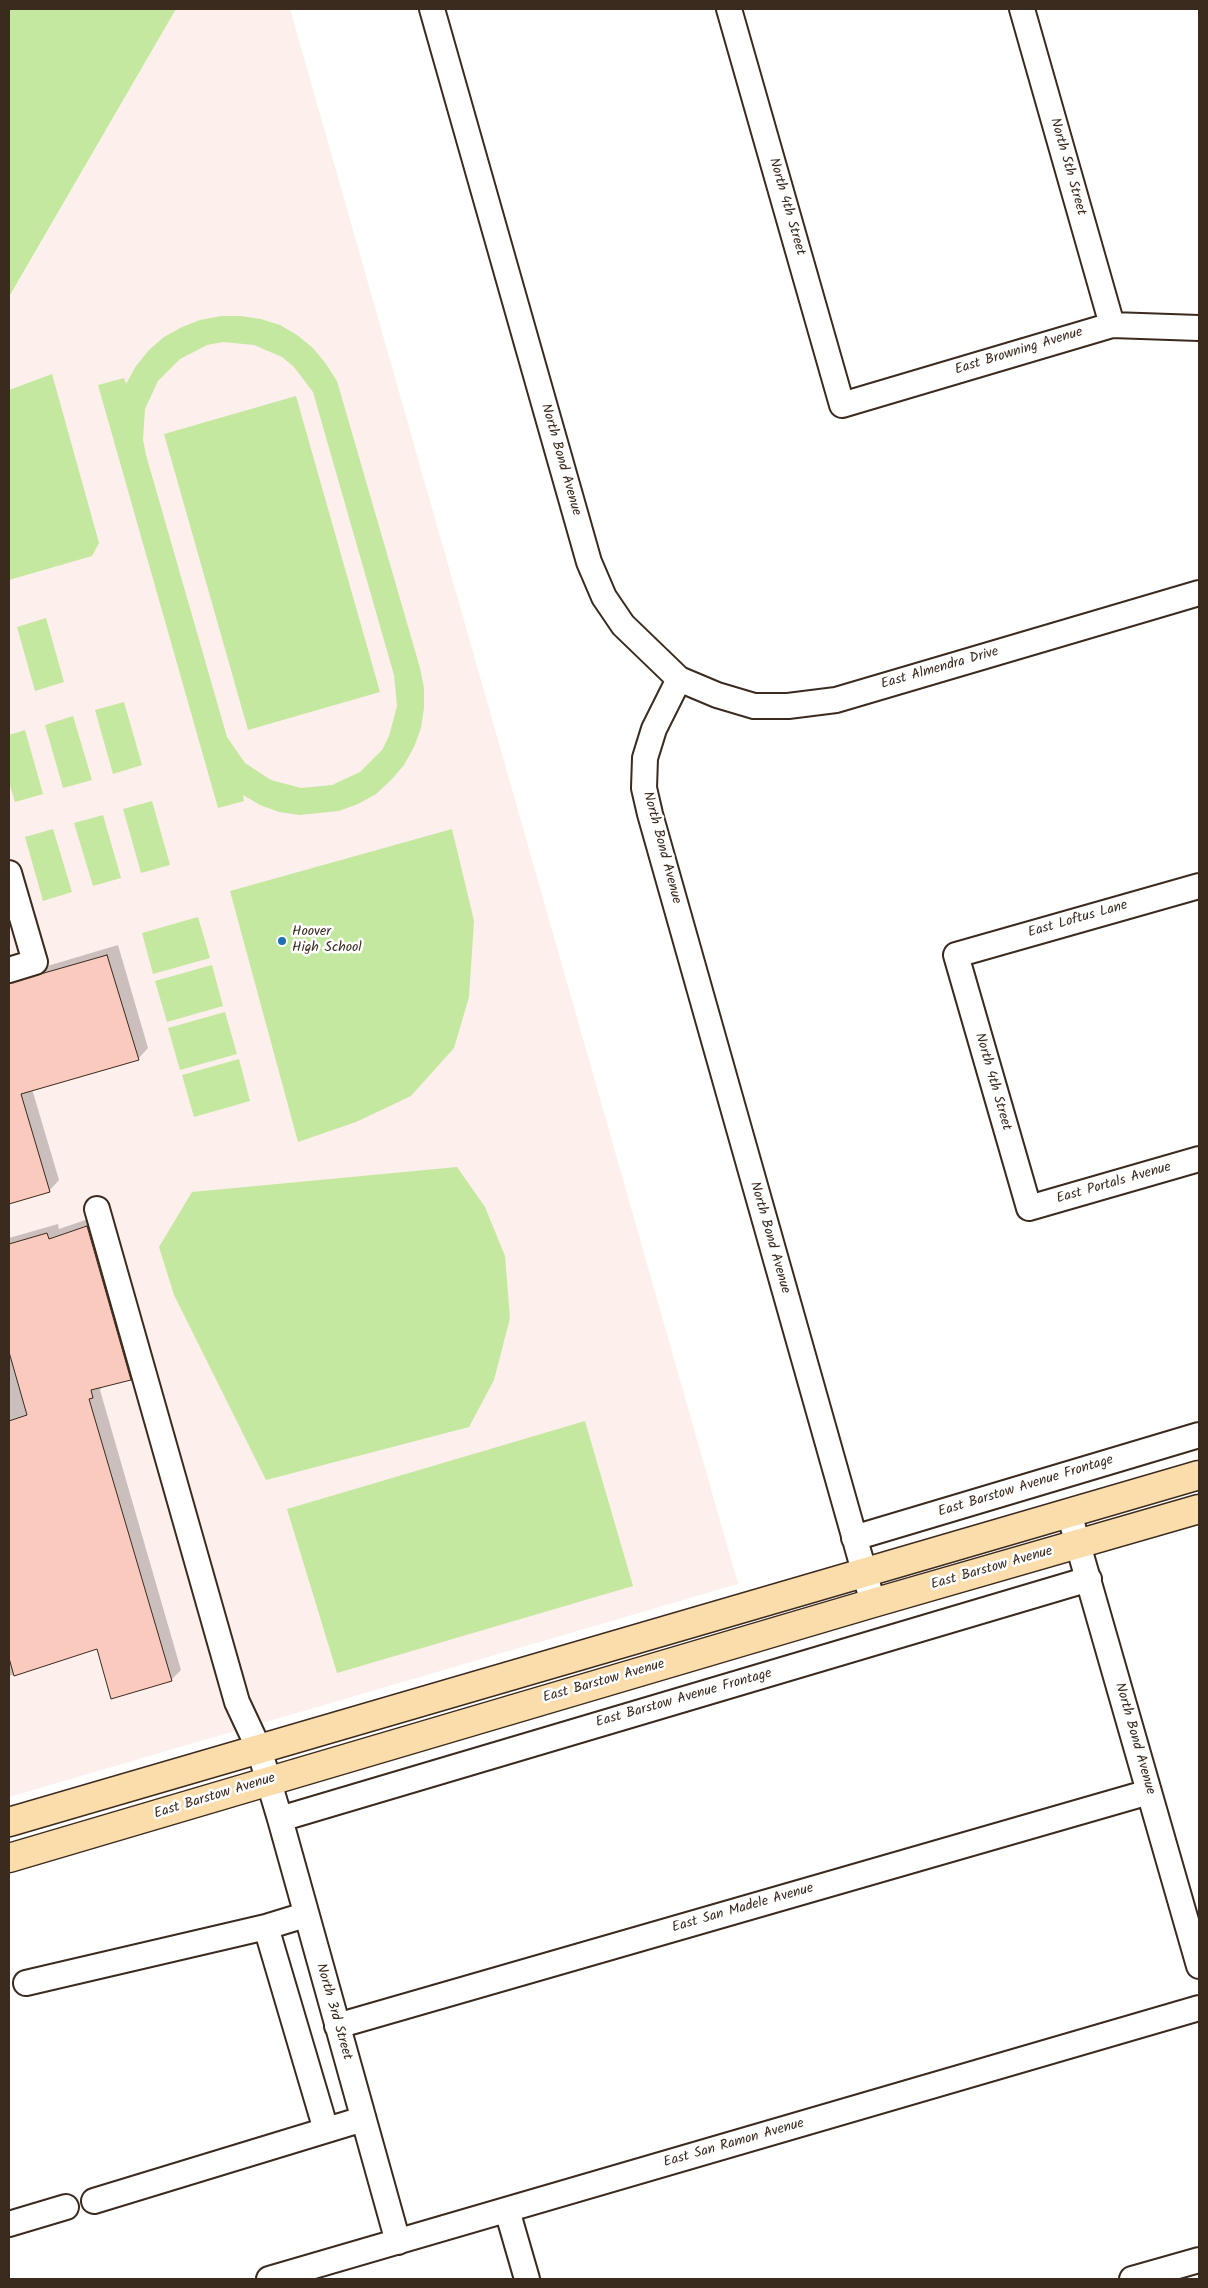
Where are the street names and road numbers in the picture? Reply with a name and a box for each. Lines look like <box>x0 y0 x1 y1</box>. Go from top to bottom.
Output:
street label: North 5th Street <box>1045 116 1089 218</box>
street label: North 4th Street <box>764 156 808 258</box>
street label: East Browning Avenue <box>953 325 1085 379</box>
street label: North Bond Avenue <box>536 402 584 518</box>
street label: East Almendra Drive <box>879 644 1001 694</box>
street label: North Bond Avenue <box>638 790 684 906</box>
street label: East Loftus Lane <box>1026 898 1130 942</box>
street label: North 4th Street <box>970 1031 1014 1133</box>
street label: East Portals Avenue <box>1055 1160 1173 1208</box>
street label: North Bond Avenue <box>745 1180 793 1296</box>
street label: East Barstow Avenue Frontage <box>936 1452 1116 1522</box>
street label: East Barstow Avenue <box>929 1544 1055 1594</box>
street label: East Barstow Avenue <box>541 1657 667 1707</box>
street label: East Barstow Avenue Frontage <box>594 1666 774 1732</box>
street label: North Bond Avenue <box>1110 1681 1158 1797</box>
street label: East Barstow Avenue <box>152 1771 278 1823</box>
street label: East San Madele Avenue <box>670 1881 816 1937</box>
street label: North 3rd Street <box>311 1962 355 2062</box>
street label: East San Ramon Avenue <box>662 2116 806 2172</box>

